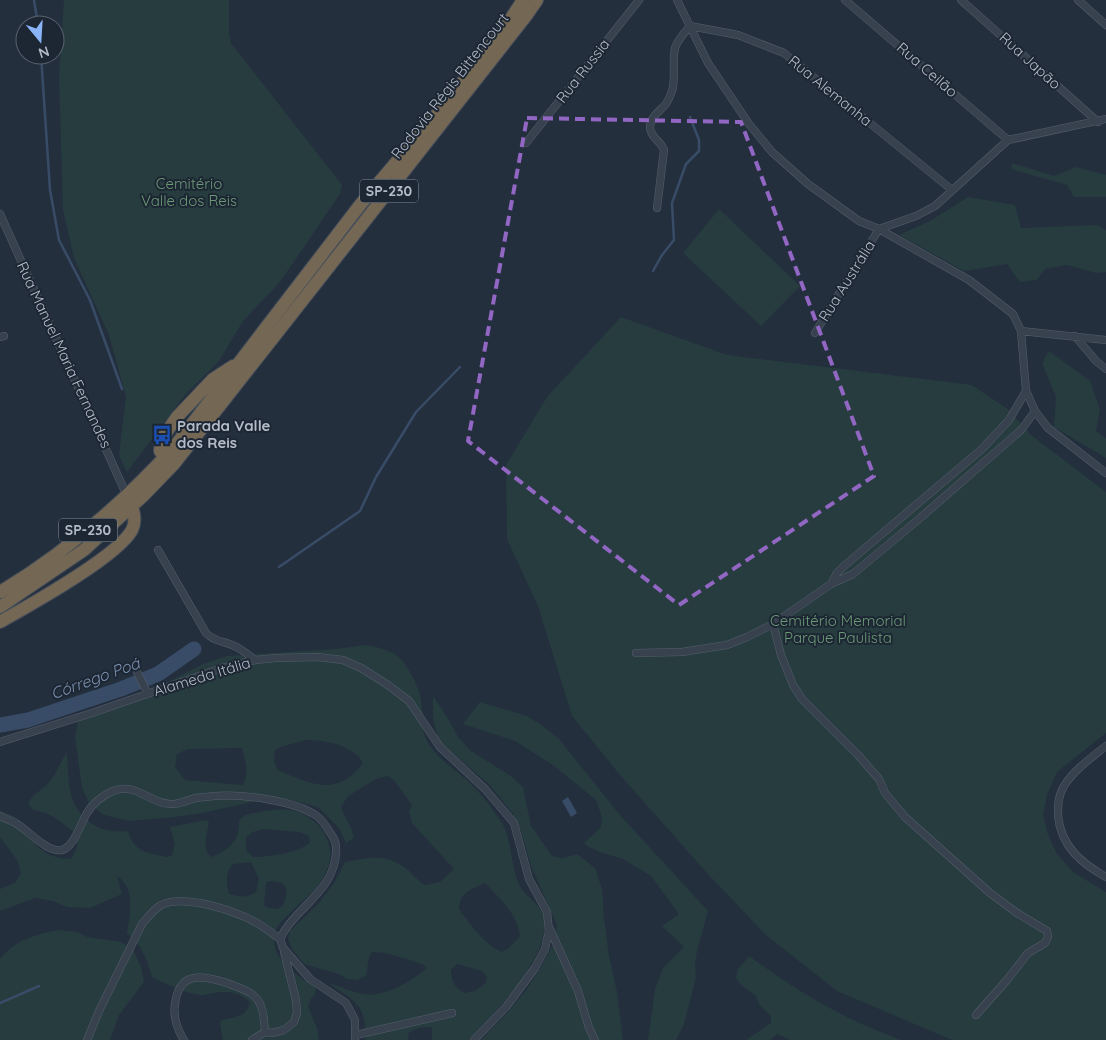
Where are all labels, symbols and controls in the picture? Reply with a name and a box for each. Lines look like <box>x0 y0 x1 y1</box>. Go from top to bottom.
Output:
street label: Rodovia Régis Bittencourt <box>387 9 512 162</box>
north arrow <box>15 15 65 65</box>
street label: Rua Japão <box>996 28 1065 93</box>
street label: Rua Russia <box>552 35 614 107</box>
street label: Rua Ceilão <box>893 38 962 101</box>
text: N <box>36 42 52 63</box>
street label: Rua Alemanha <box>785 51 876 130</box>
park label: Cemitério Valle dos Reis <box>141 174 237 210</box>
road number: SP-230 <box>360 180 418 202</box>
street label: Rua Austrália <box>814 237 879 325</box>
street label: Rua Manuel Maria Fernandes <box>13 259 116 451</box>
place label: Parada Valle dos Reis <box>177 416 271 452</box>
bus stop icon: Parada Valle dos Reis <box>151 424 173 446</box>
road number: SP-230 <box>59 518 117 542</box>
park label: Cemitério Memorial Parque Paulista <box>770 611 906 647</box>
water label: Córrego Poá <box>48 652 144 703</box>
street label: Alameda Itália <box>151 653 253 700</box>

